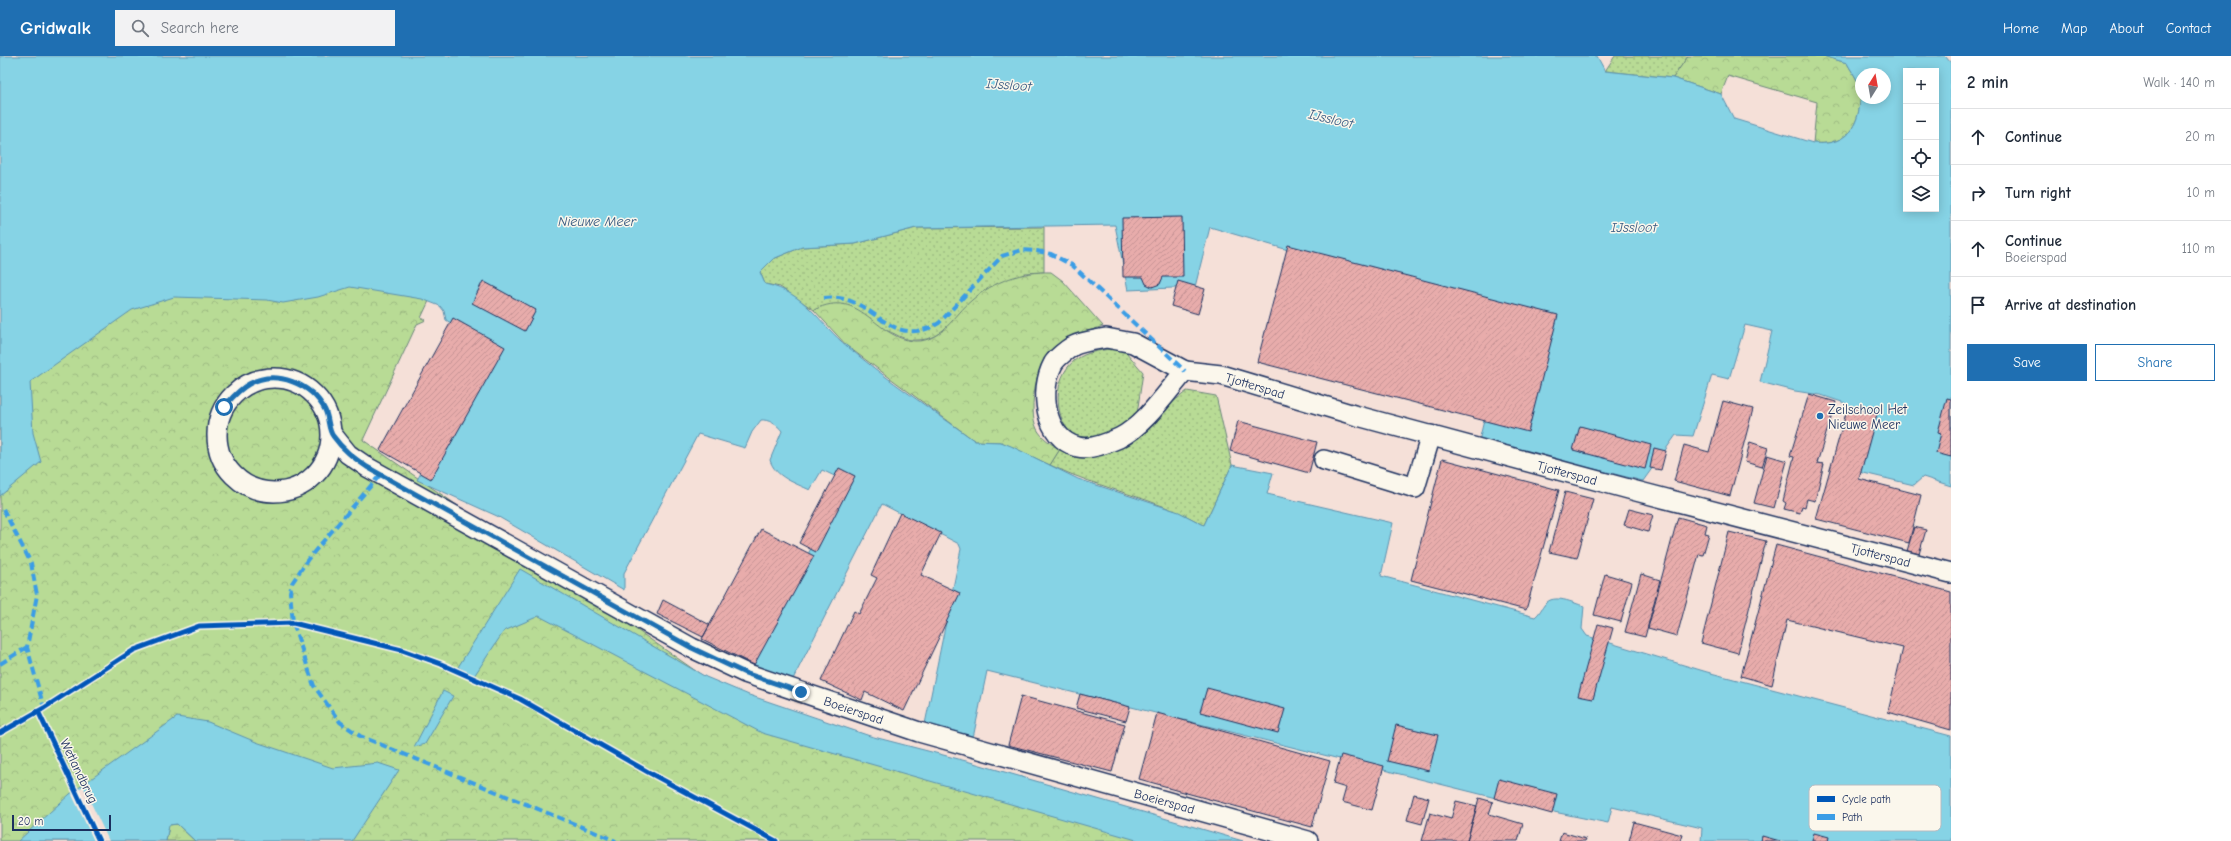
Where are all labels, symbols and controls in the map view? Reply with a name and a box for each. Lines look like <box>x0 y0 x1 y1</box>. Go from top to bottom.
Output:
search box <box>115 10 395 46</box>
text: Gridwalk <box>20 17 91 39</box>
icon: search <box>129 17 151 39</box>
text: Search here <box>161 19 239 37</box>
text: Home <box>2003 20 2039 37</box>
text: Map <box>2061 20 2087 37</box>
text: About <box>2109 20 2144 37</box>
text: Contact <box>2166 20 2211 37</box>
north arrow <box>1855 68 1891 104</box>
map controls <box>1903 68 1939 212</box>
button: + <box>1903 68 1939 104</box>
text: 2 min <box>1967 73 2008 92</box>
water label: IJssloot <box>985 75 1034 95</box>
text: Walk · 140 m <box>2143 75 2215 90</box>
button: − <box>1903 104 1939 140</box>
water label: IJssloot <box>1306 105 1357 133</box>
icon: ahead <box>1967 126 1989 148</box>
text: Continue <box>2005 128 2062 146</box>
text: 20 m <box>2185 129 2215 144</box>
button: locate <box>1903 140 1939 176</box>
button: layers <box>1903 176 1939 212</box>
icon: right <box>1967 182 1989 204</box>
text: Turn right <box>2005 184 2071 202</box>
text: 10 m <box>2187 185 2215 200</box>
water label: Nieuwe Meer <box>558 213 638 230</box>
water label: IJssloot <box>1610 219 1658 236</box>
text: Continue <box>2005 232 2062 250</box>
icon: ahead <box>1967 238 1989 260</box>
text: 110 m <box>2182 241 2215 256</box>
text: Boeierspad <box>2005 250 2067 265</box>
icon: arrive <box>1967 294 1989 316</box>
text: Arrive at destination <box>2005 296 2136 314</box>
button: Save <box>1967 344 2087 381</box>
button: Share <box>2095 344 2215 381</box>
street label: Tjotterspad <box>1224 369 1287 401</box>
route start <box>215 398 233 416</box>
place label: Zeilschool Het Nieuwe Meer <box>1828 402 1908 432</box>
marker: Zeilschool Het Nieuwe Meer <box>1815 411 1825 421</box>
street label: Tjotterspad <box>1536 457 1599 488</box>
street label: Tjotterspad <box>1849 540 1912 570</box>
route end <box>792 683 810 701</box>
street label: Boeierspad <box>822 693 885 727</box>
street label: Wetlandbrug <box>57 736 101 806</box>
street label: Boeierspad <box>1133 785 1196 816</box>
legend <box>1809 785 1941 831</box>
text: Cycle path <box>1842 793 1891 806</box>
text: Path <box>1842 811 1863 824</box>
scale bar <box>12 813 111 832</box>
text: 20 m <box>18 815 43 828</box>

